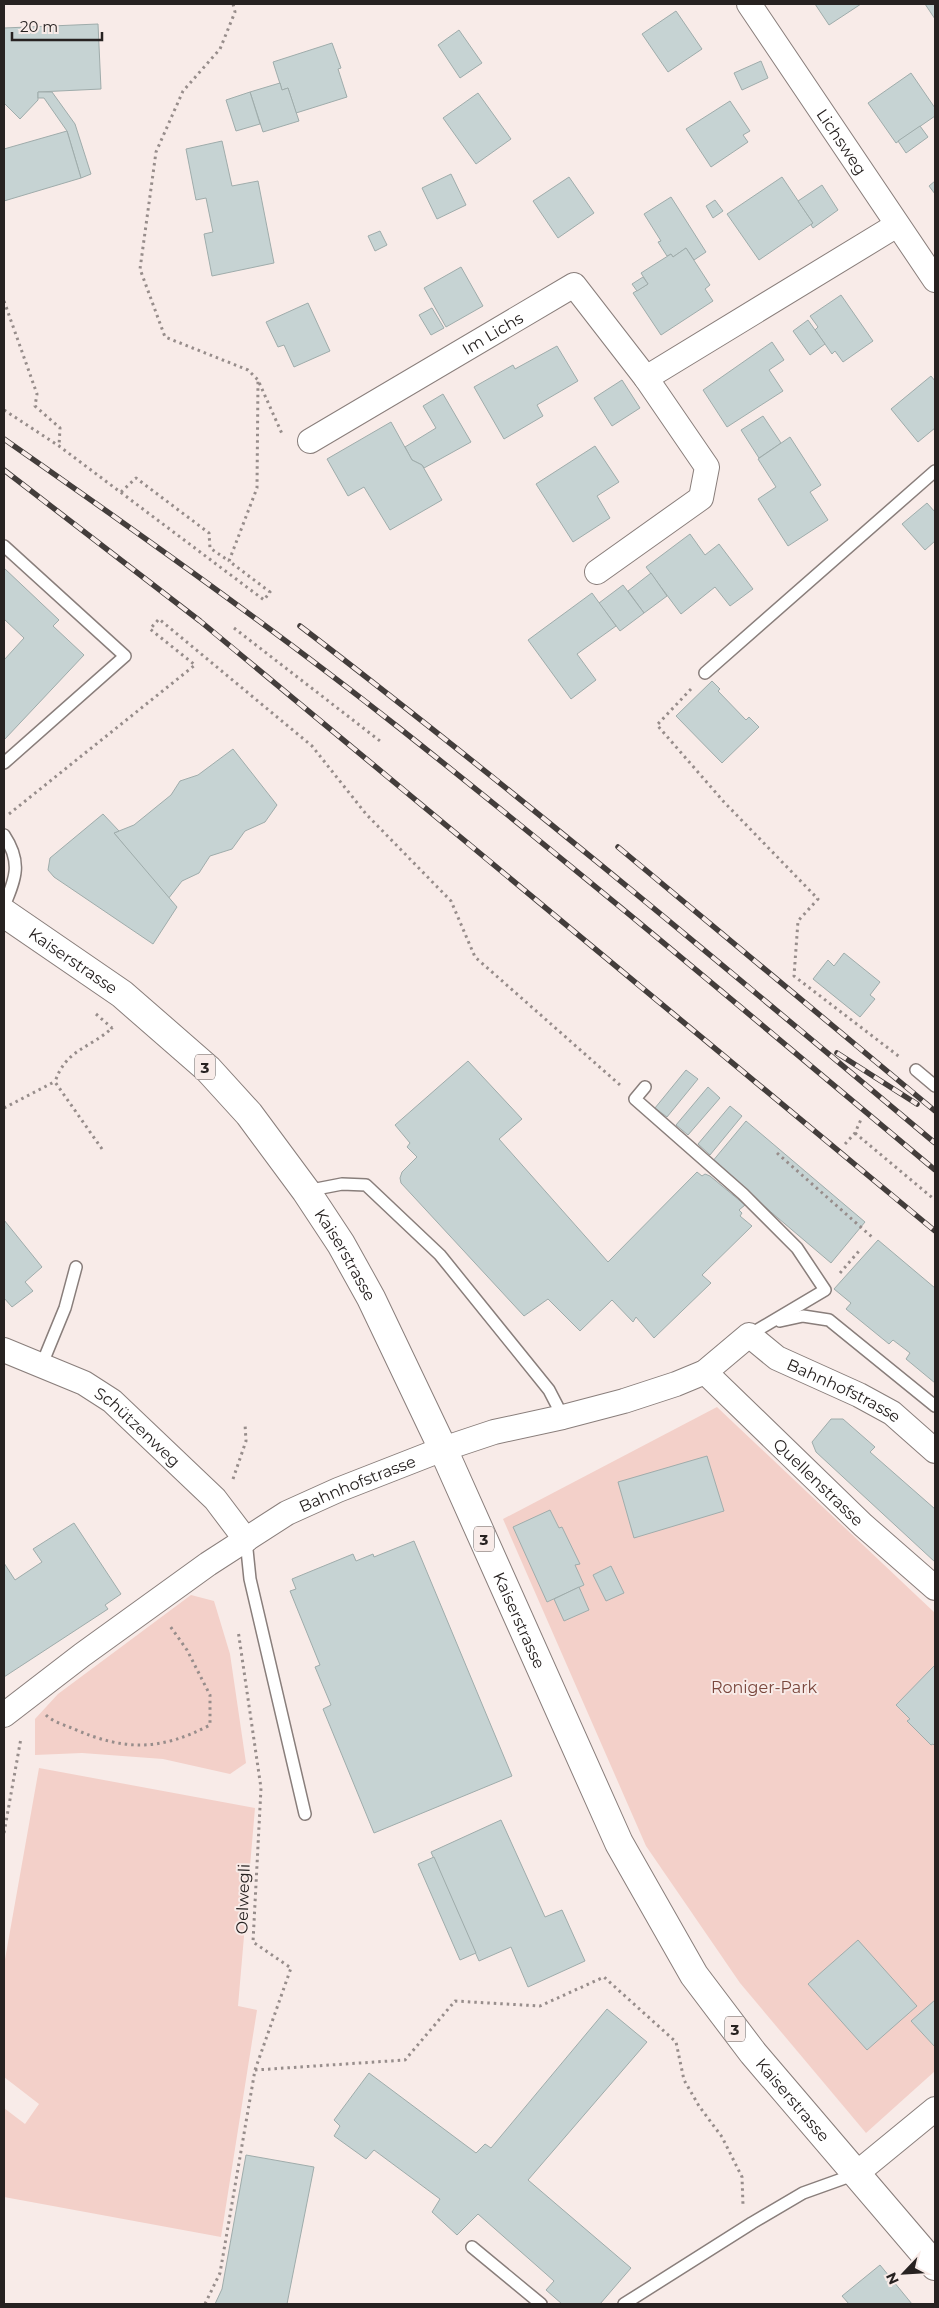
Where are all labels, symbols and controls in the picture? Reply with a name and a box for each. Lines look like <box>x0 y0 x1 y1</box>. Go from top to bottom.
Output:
scale bar <box>12 10 102 42</box>
text: 20 m <box>20 17 58 36</box>
street label: Lichsweg <box>813 105 871 178</box>
street label: Im Lichs <box>459 308 526 358</box>
street label: Kaiserstrasse <box>25 923 121 998</box>
road number: 3 <box>195 1054 215 1080</box>
street label: Kaiserstrasse <box>311 1205 380 1304</box>
street label: Bahnhofstrasse <box>784 1354 905 1426</box>
street label: Schützenweg <box>91 1383 184 1471</box>
street label: Quellenstrasse <box>770 1434 867 1530</box>
street label: Bahnhofstrasse <box>296 1451 418 1516</box>
road number: 3 <box>474 1526 494 1552</box>
street label: Kaiserstrasse <box>490 1569 549 1671</box>
park label: Roniger-Park <box>711 1678 818 1697</box>
street label: Oelwegli <box>232 1863 254 1935</box>
road number: 3 <box>725 2016 745 2042</box>
street label: Kaiserstrasse <box>752 2054 834 2145</box>
north arrow <box>879 2248 929 2298</box>
text: N <box>882 2270 903 2287</box>

